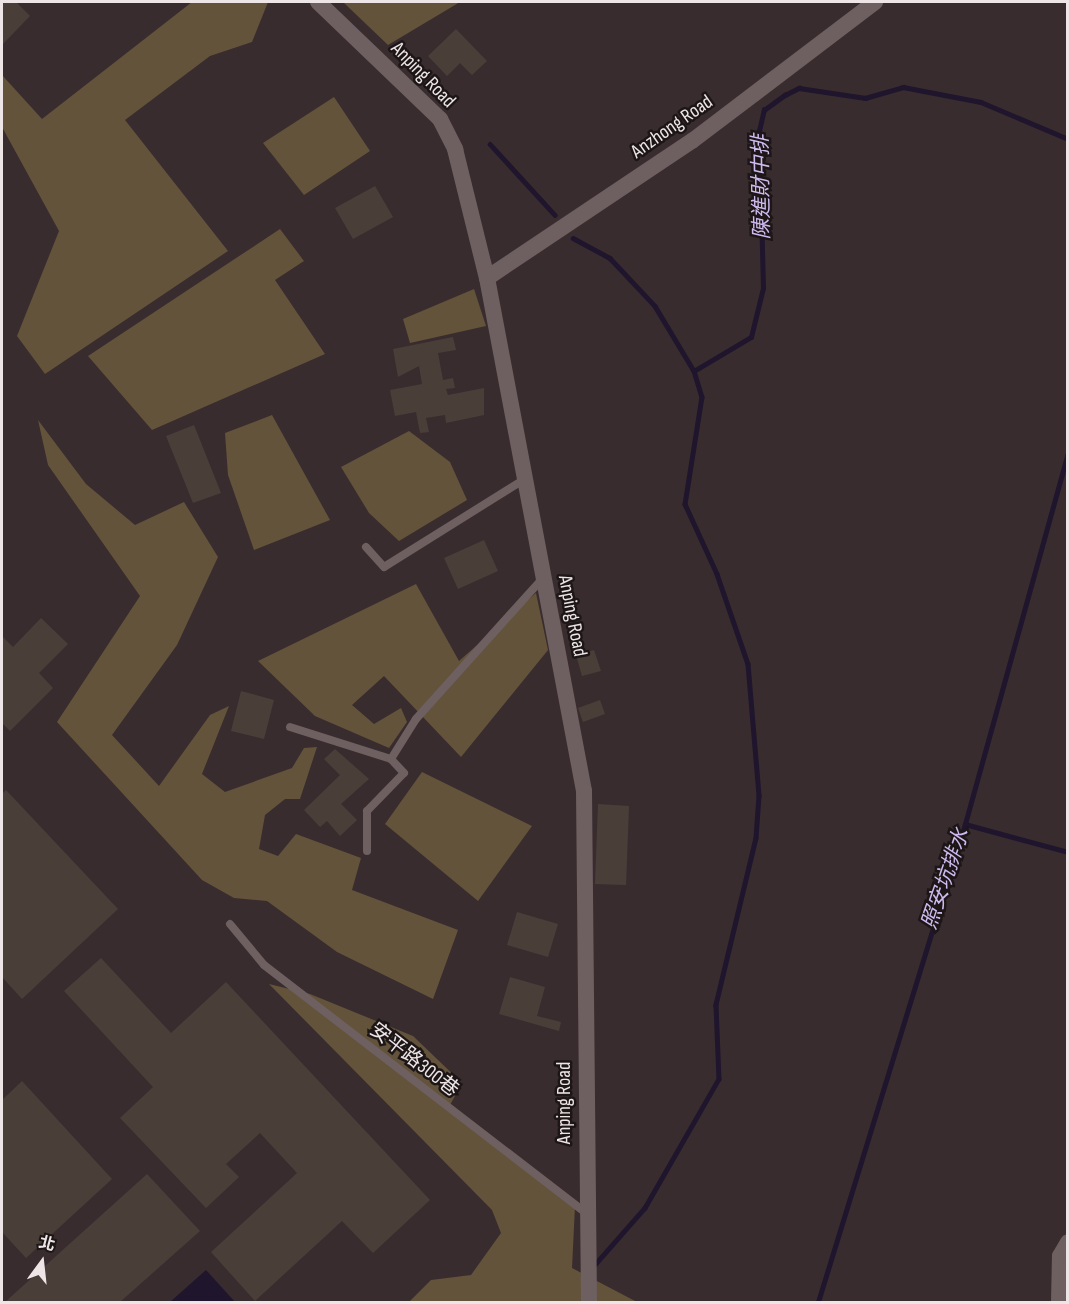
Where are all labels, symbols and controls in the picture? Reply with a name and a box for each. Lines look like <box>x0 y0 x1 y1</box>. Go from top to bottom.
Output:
street label: Anping Road <box>386 37 460 113</box>
street label: Anzhong Road <box>626 90 718 164</box>
water label: 陳進財中排 <box>748 134 776 240</box>
street label: Anping Road <box>552 573 592 659</box>
water label: 照安坑排水 <box>917 825 975 933</box>
street label: 安平路300巷 <box>365 1018 463 1102</box>
street label: Anping Road <box>552 1062 576 1144</box>
north arrow <box>12 1232 72 1292</box>
text: 北 <box>37 1233 57 1255</box>

